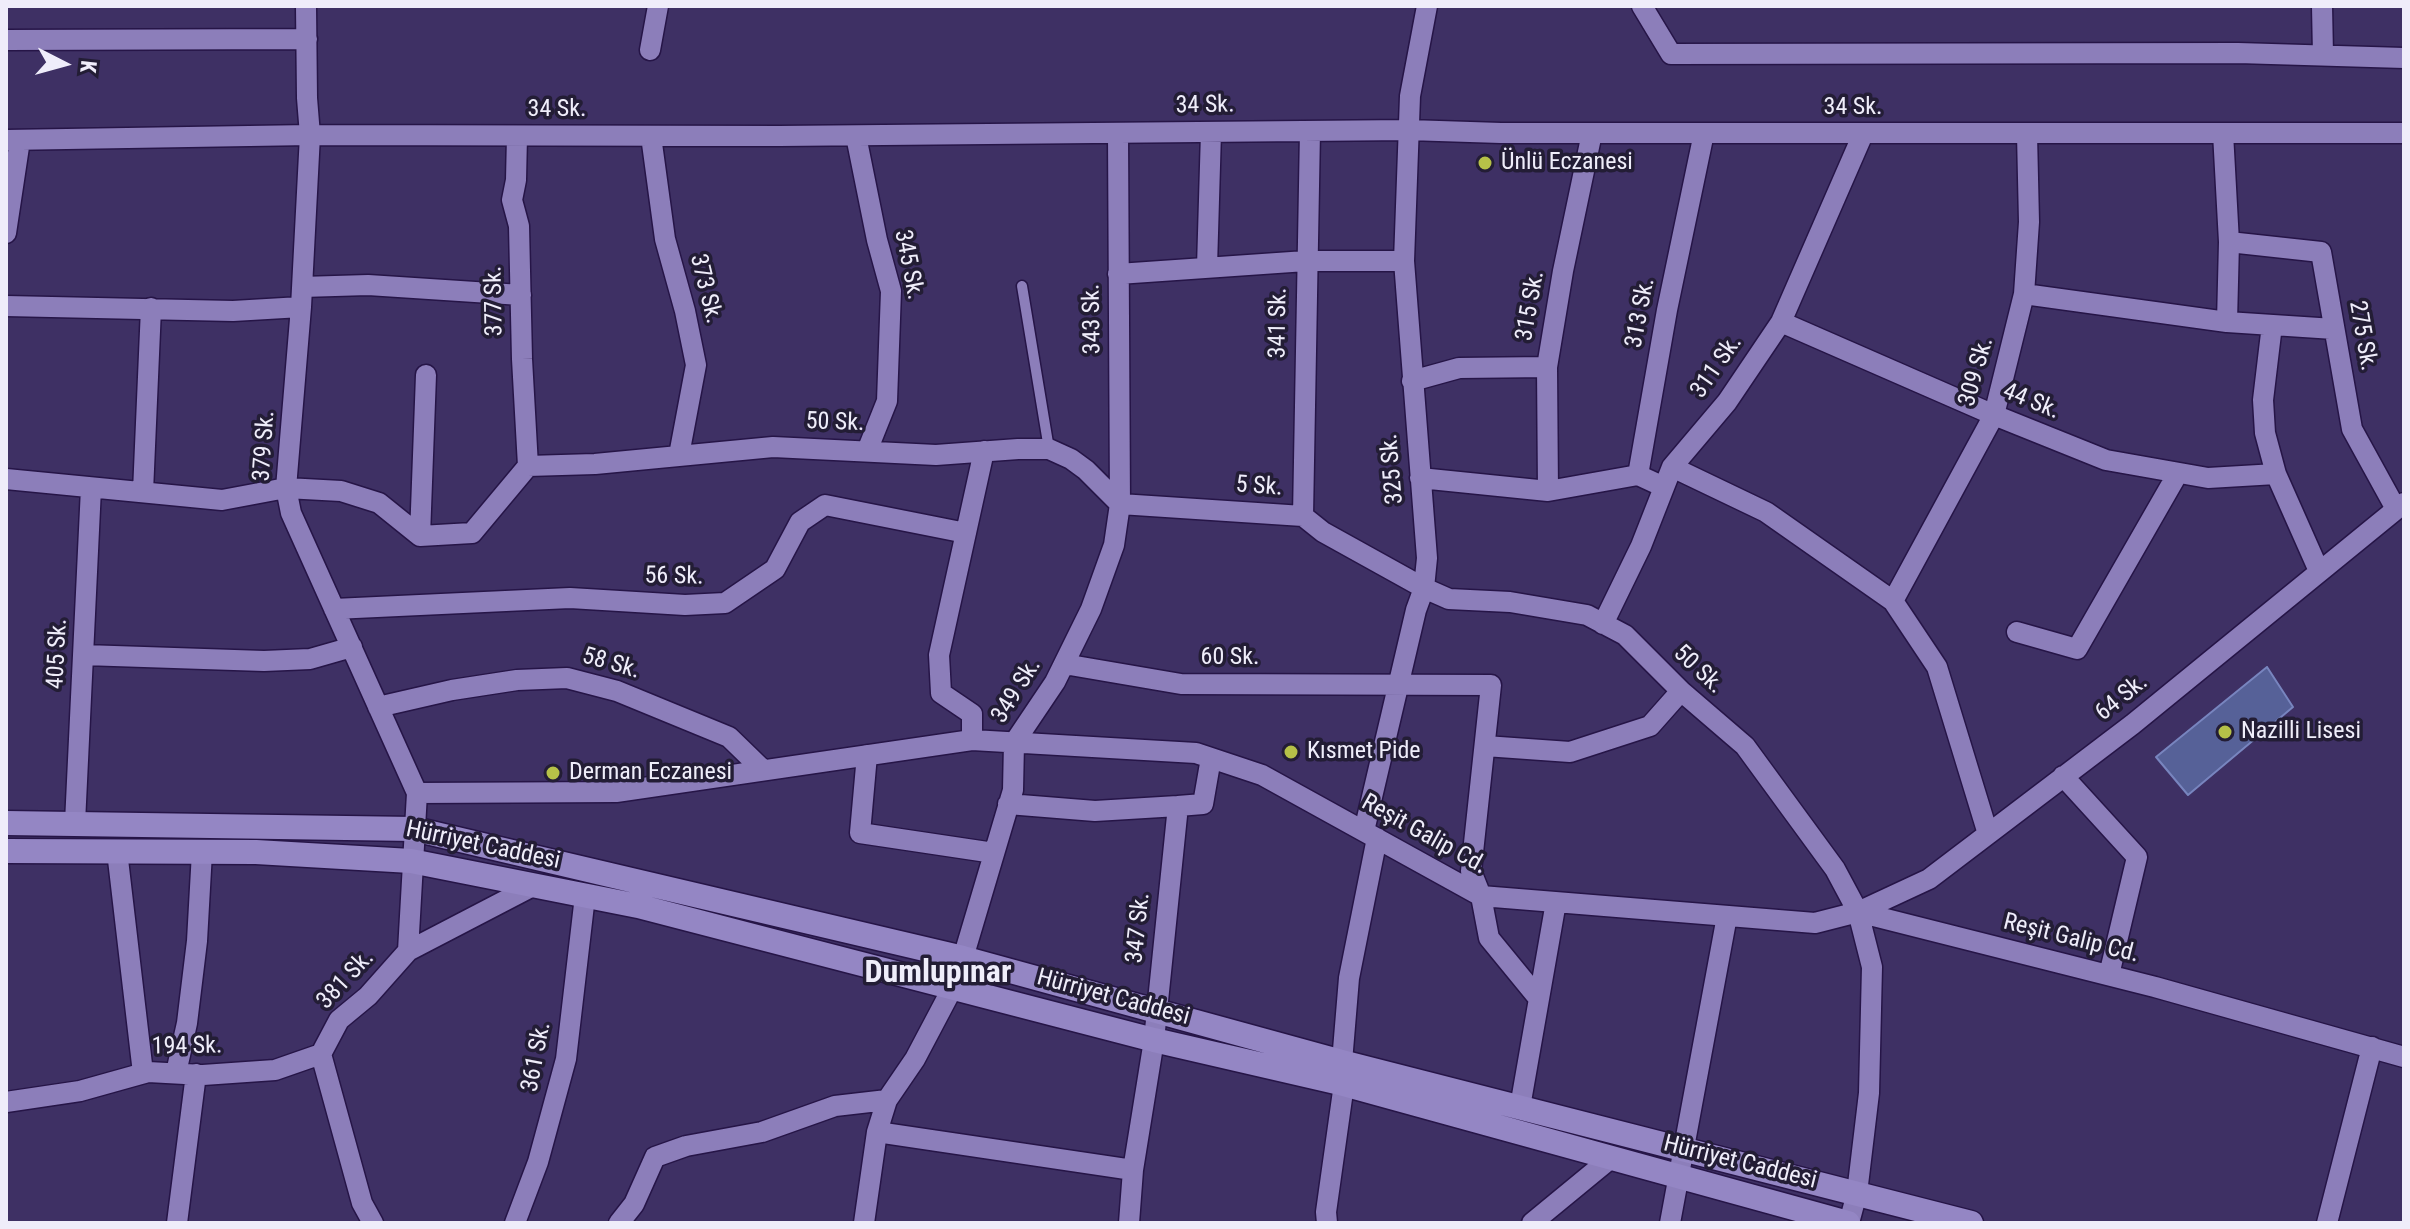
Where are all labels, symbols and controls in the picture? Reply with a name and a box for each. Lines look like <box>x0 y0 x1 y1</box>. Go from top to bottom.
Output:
north arrow <box>24 24 104 104</box>
text: K <box>75 59 101 74</box>
street label: 34 Sk. <box>1175 91 1235 121</box>
street label: 34 Sk. <box>1824 94 1882 122</box>
street label: 34 Sk. <box>528 96 586 124</box>
place label: Ünlü Eczanesi <box>1501 149 1633 177</box>
marker: Ünlü Eczanesi <box>1476 154 1494 172</box>
street label: 345 Sk. <box>887 228 929 302</box>
street label: 373 Sk. <box>682 251 728 327</box>
street label: 377 Sk. <box>480 265 510 337</box>
street label: 315 Sk. <box>1511 269 1551 343</box>
street label: 313 Sk. <box>1620 276 1662 350</box>
street label: 343 Sk. <box>1078 283 1108 355</box>
street label: 341 Sk. <box>1264 287 1294 359</box>
street label: 275 Sk. <box>2342 299 2382 373</box>
street label: 311 Sk. <box>1685 330 1749 404</box>
street label: 309 Sk. <box>1953 334 2001 410</box>
street label: 44 Sk. <box>1998 378 2064 426</box>
street label: 50 Sk. <box>805 408 865 438</box>
street label: 379 Sk. <box>248 410 282 482</box>
street label: 325 Sk. <box>1376 433 1410 505</box>
street label: 5 Sk. <box>1235 471 1283 503</box>
street label: 56 Sk. <box>644 562 704 592</box>
street label: 405 Sk. <box>42 618 74 690</box>
street label: 50 Sk. <box>1667 639 1729 701</box>
street label: 58 Sk. <box>579 642 643 686</box>
street label: 60 Sk. <box>1201 644 1259 672</box>
street label: 349 Sk. <box>986 653 1048 729</box>
street label: 64 Sk. <box>2090 668 2154 728</box>
place label: Nazilli Lisesi <box>2241 718 2361 746</box>
marker: Nazilli Lisesi <box>2216 723 2234 741</box>
place label: Kısmet Pide <box>1307 738 1421 766</box>
marker: Kısmet Pide <box>1282 743 1300 761</box>
place label: Derman Eczanesi <box>569 759 732 787</box>
marker: Derman Eczanesi <box>544 764 562 782</box>
street label: Reşit Galip Cd. <box>1356 789 1492 881</box>
street label: Hürriyet Caddesi <box>403 816 563 876</box>
street label: 347 Sk. <box>1121 891 1157 965</box>
street label: Reşit Galip Cd. <box>2000 908 2142 970</box>
street label: 381 Sk. <box>311 944 381 1016</box>
district label: Dumlupınar <box>865 955 1011 993</box>
street label: Hürriyet Caddesi <box>1033 964 1193 1032</box>
street label: 361 Sk. <box>516 1020 558 1094</box>
street label: 194 Sk. <box>151 1032 223 1062</box>
street label: Hürriyet Caddesi <box>1660 1130 1820 1196</box>

